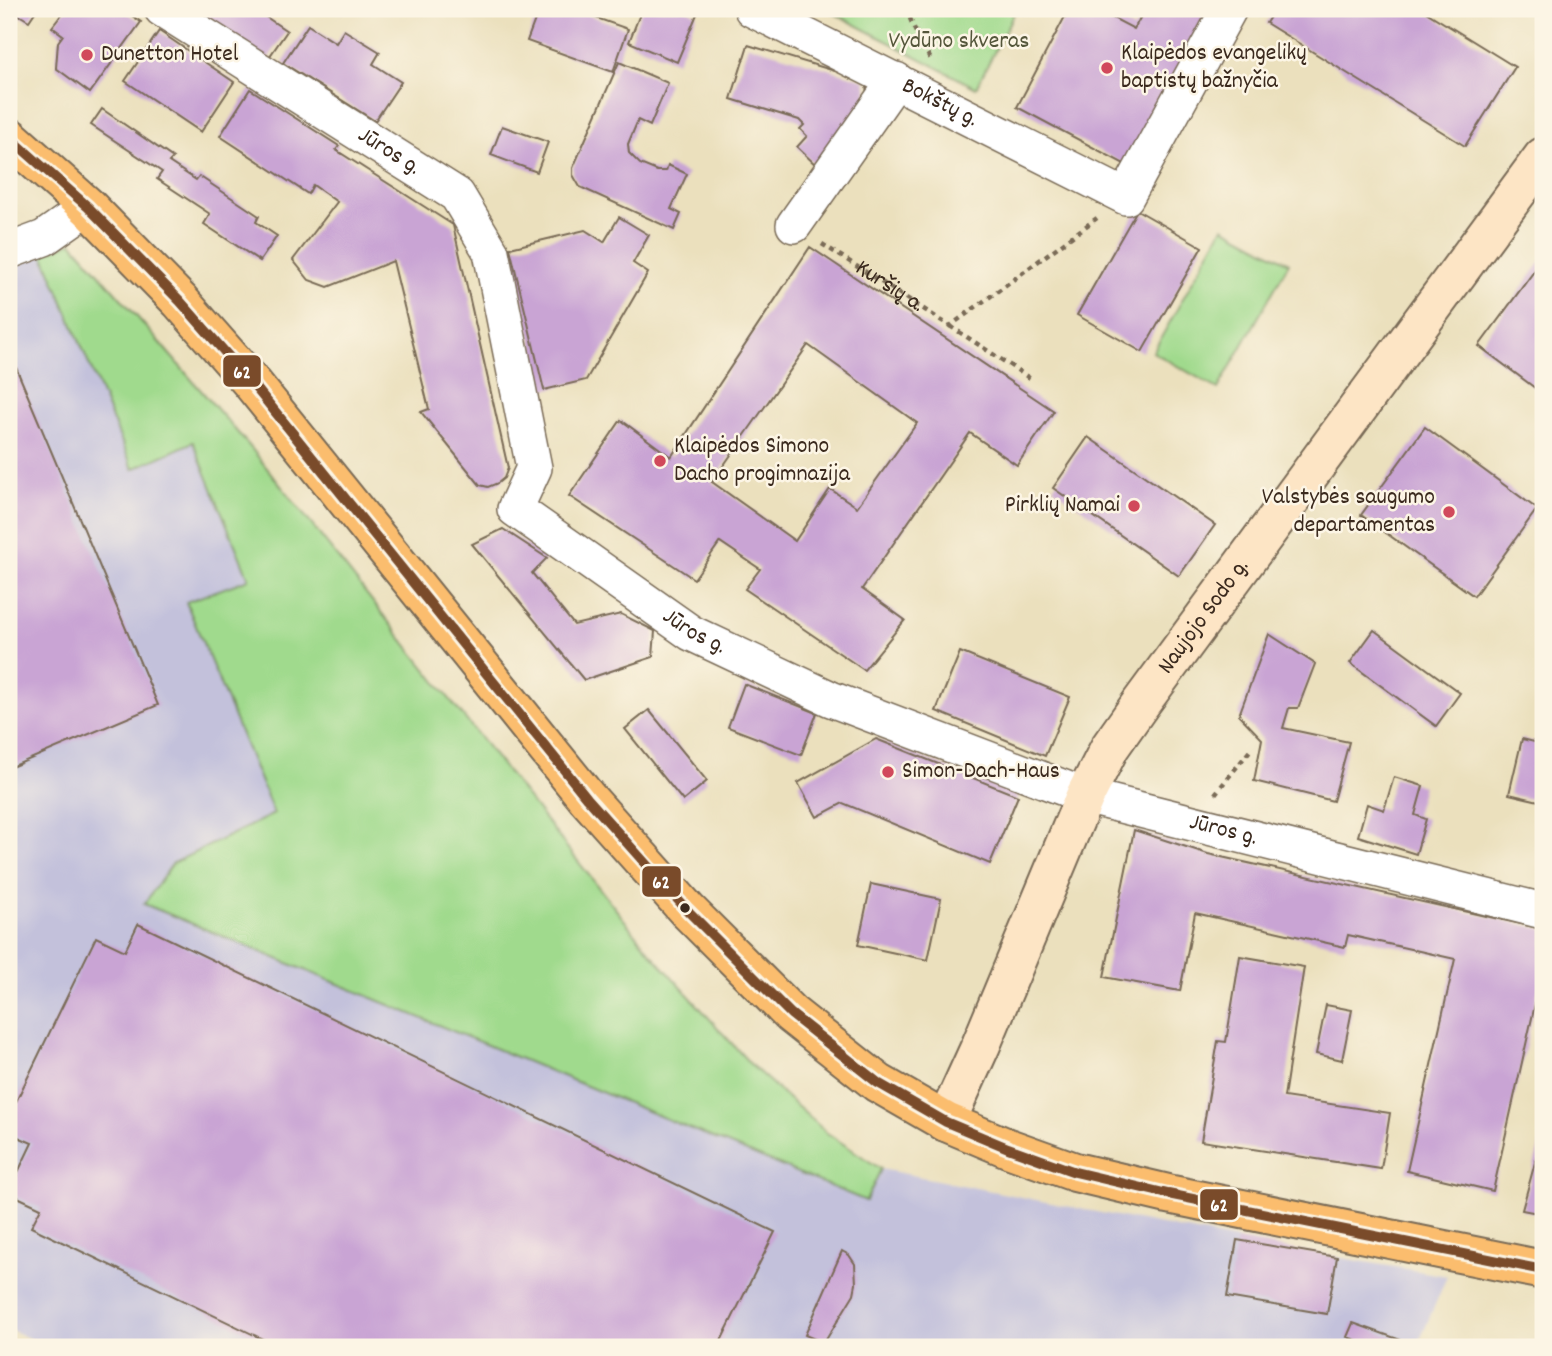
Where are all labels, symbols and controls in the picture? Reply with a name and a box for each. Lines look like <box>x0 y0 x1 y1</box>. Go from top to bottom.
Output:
park label: Vydūno skveras <box>889 25 1029 59</box>
place label: Klaipėdos evangelikų baptistų bažnyčia <box>1121 37 1307 99</box>
place label: Dunetton Hotel <box>101 38 239 72</box>
marker: Dunetton Hotel <box>79 47 95 63</box>
marker: Klaipėdos evangelikų baptistų bažnyčia <box>1099 60 1115 76</box>
street label: Bokštų g. <box>896 70 984 137</box>
street label: Jūros g. <box>351 119 427 185</box>
street label: Kuršių a. <box>848 252 931 322</box>
line badge: 62 <box>222 354 262 388</box>
text: 62 <box>233 361 251 388</box>
place label: Klaipėdos Simono Dacho progimnazija <box>674 430 851 492</box>
marker: Klaipėdos Simono Dacho progimnazija <box>652 453 668 469</box>
place label: Valstybės saugumo departamentas <box>1262 481 1435 543</box>
place label: Pirklių Namai <box>1005 489 1120 523</box>
marker: Pirklių Namai <box>1126 498 1142 514</box>
marker: Valstybės saugumo departamentas <box>1441 504 1457 520</box>
street label: Naujojo Sodo g. <box>1150 552 1258 682</box>
street label: Jūros g. <box>655 601 731 664</box>
place label: Simon-Dach-Haus <box>902 755 1060 789</box>
marker: Simon-Dach-Haus <box>880 764 896 780</box>
street label: Jūros g. <box>1186 806 1261 856</box>
line badge: 62 <box>641 865 682 898</box>
text: 62 <box>652 871 670 898</box>
unlabelled marker <box>678 901 692 915</box>
line badge: 62 <box>1199 1188 1239 1221</box>
text: 62 <box>1210 1194 1228 1221</box>

